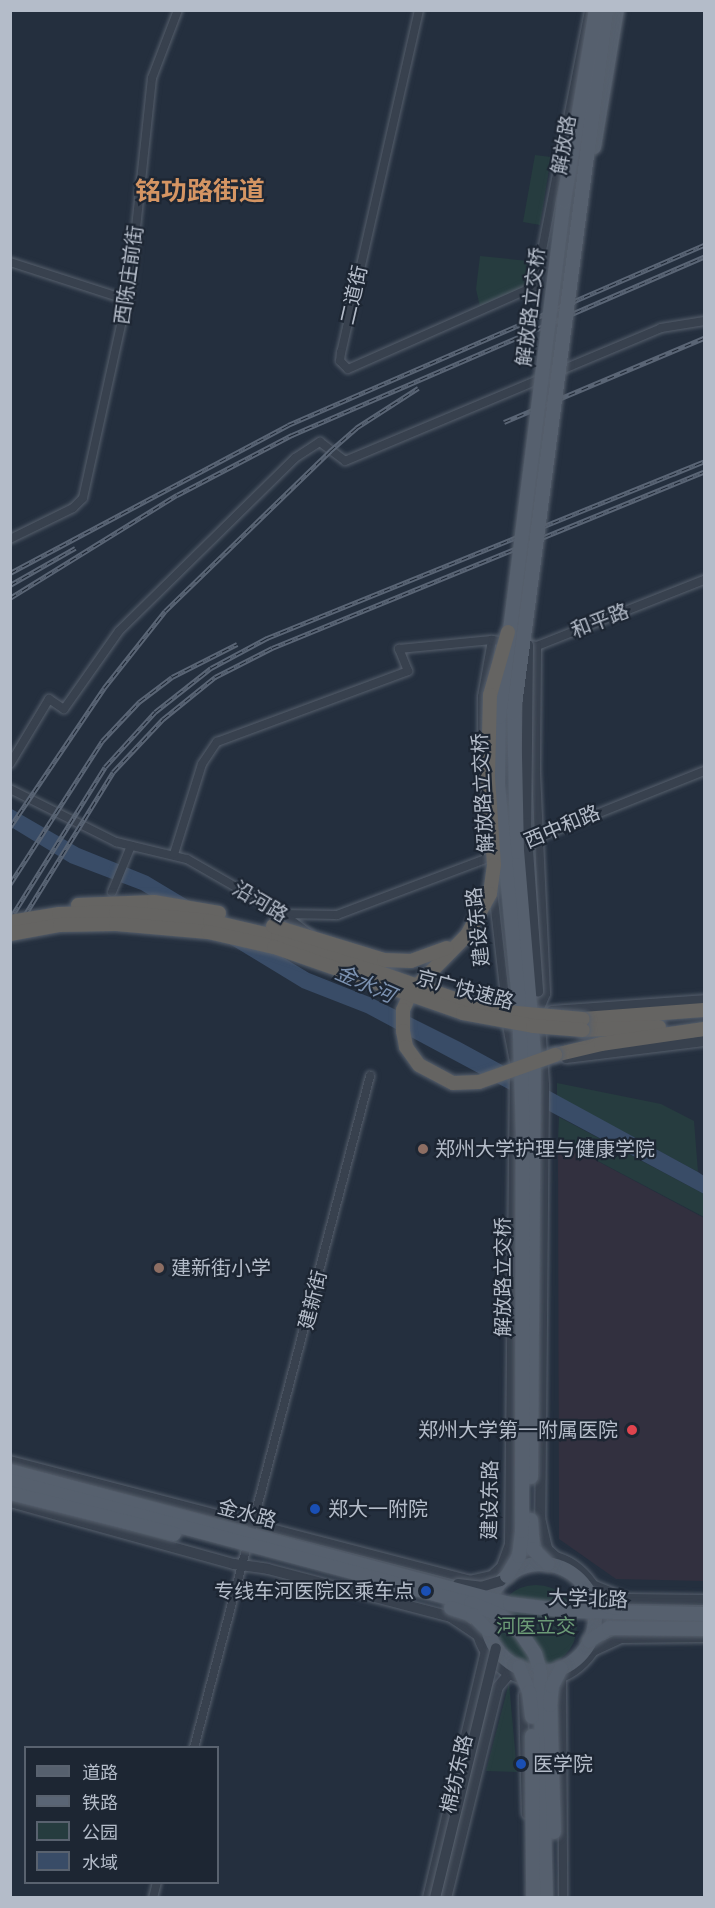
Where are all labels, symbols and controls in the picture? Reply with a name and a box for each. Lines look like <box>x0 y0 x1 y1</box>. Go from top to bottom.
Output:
street label: 解放路 <box>547 113 581 177</box>
district label: 铭功路街道 <box>135 176 265 208</box>
street label: 西陈庄前街 <box>110 224 148 326</box>
street label: 解放路立交桥 <box>512 246 550 368</box>
street label: 二道街 <box>336 263 372 327</box>
street label: 和平路 <box>568 599 632 643</box>
street label: 解放路立交桥 <box>468 732 498 854</box>
street label: 西中和路 <box>520 800 604 854</box>
street label: 沿河路 <box>228 876 292 928</box>
street label: 建设东路 <box>462 886 494 968</box>
water label: 金水河 <box>331 960 399 1008</box>
street label: 京广快速路 <box>414 965 516 1015</box>
place label: 郑州大学护理与健康学院 <box>435 1137 655 1161</box>
marker: 郑州大学护理与健康学院 <box>416 1142 430 1156</box>
street label: 解放路立交桥 <box>491 1217 515 1337</box>
place label: 建新街小学 <box>171 1256 271 1280</box>
marker: 建新街小学 <box>152 1261 166 1275</box>
street label: 建新街 <box>294 1268 332 1332</box>
place label: 郑州大学第一附属医院 <box>418 1418 618 1442</box>
marker: 郑州大学第一附属医院 <box>623 1421 641 1439</box>
street label: 建设东路 <box>477 1460 503 1540</box>
street label: 金水路 <box>215 1495 279 1533</box>
place label: 郑大一附院 <box>328 1497 428 1521</box>
marker: 郑大一附院 <box>306 1500 324 1518</box>
place label: 专线车河医院区乘车点 <box>214 1579 414 1603</box>
marker: 专线车河医院区乘车点 <box>419 1584 433 1598</box>
street label: 大学北路 <box>548 1586 628 1612</box>
park label: 河医立交 <box>496 1614 576 1638</box>
street label: 棉纺东路 <box>436 1732 478 1816</box>
legend <box>24 1746 219 1884</box>
place label: 医学院 <box>533 1752 593 1776</box>
marker: 医学院 <box>514 1757 528 1771</box>
text: 道路 <box>82 1762 118 1784</box>
text: 铁路 <box>82 1792 118 1814</box>
text: 公园 <box>82 1822 118 1844</box>
text: 水域 <box>82 1852 118 1874</box>

